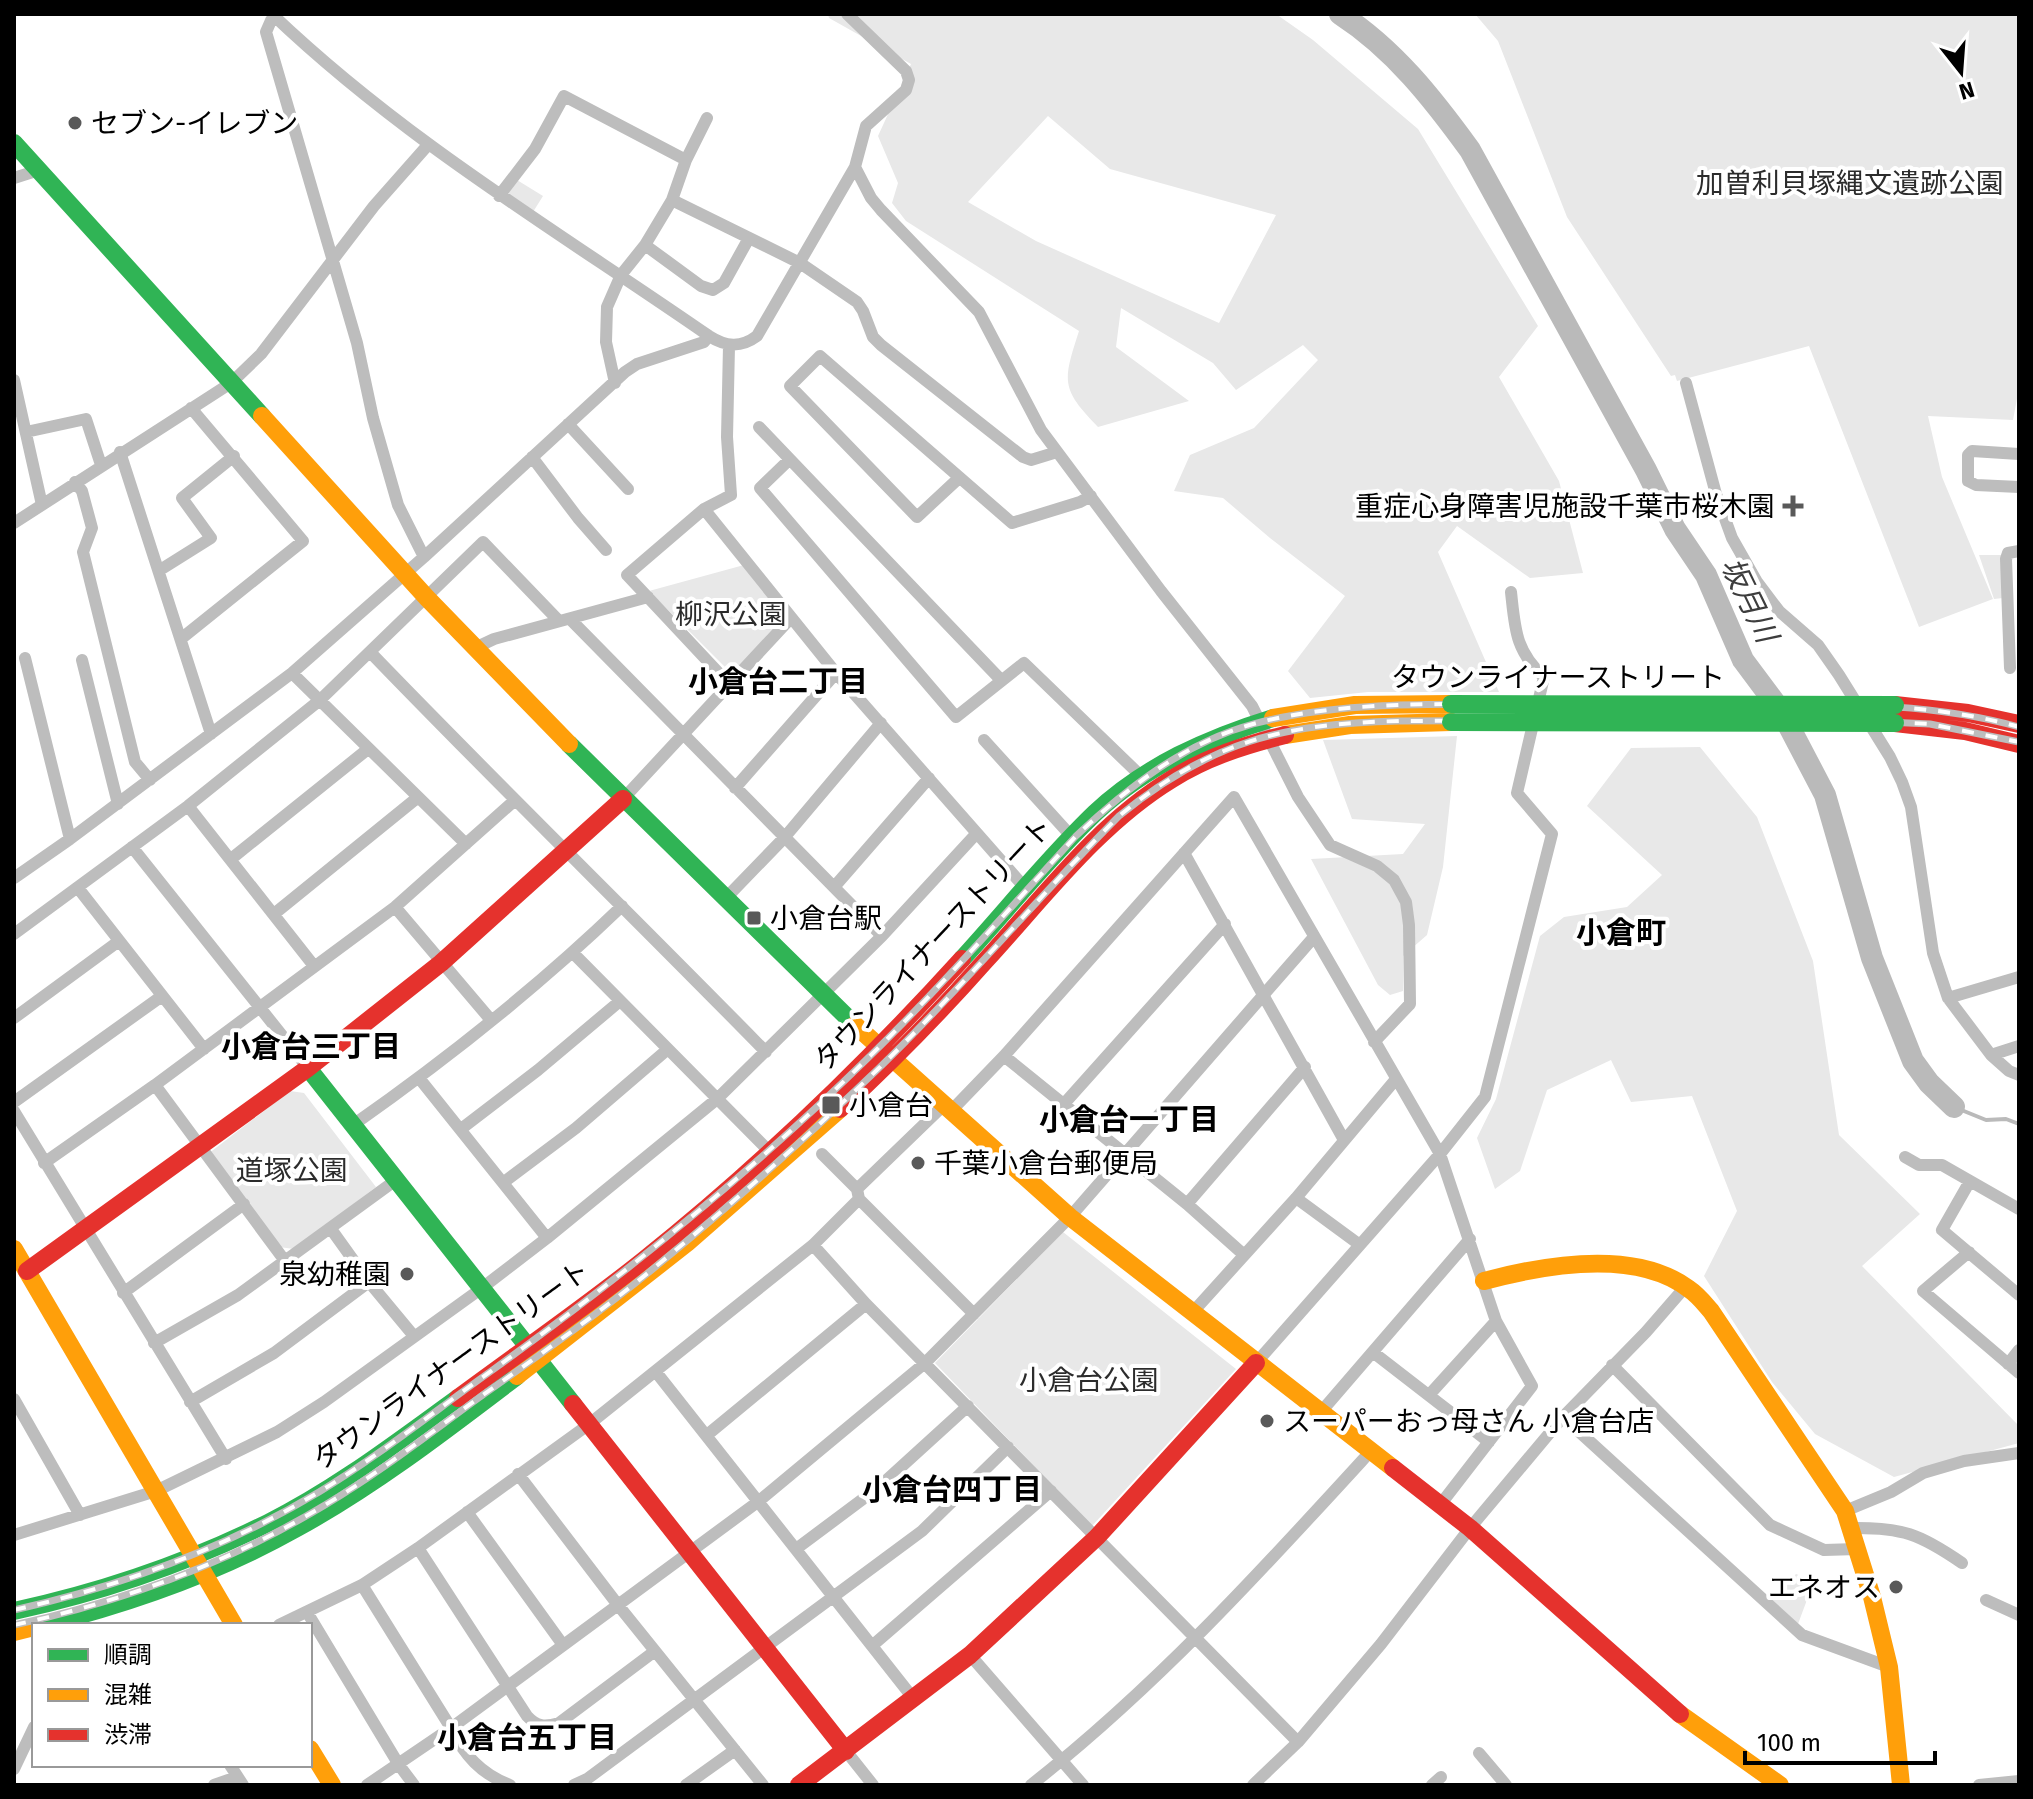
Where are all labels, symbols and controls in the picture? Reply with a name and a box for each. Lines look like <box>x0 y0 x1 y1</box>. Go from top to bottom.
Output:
north arrow <box>1921 32 2001 112</box>
text: N <box>1956 76 1978 106</box>
place label: セブン-イレブン <box>91 107 298 140</box>
marker: セブン-イレブン <box>66 114 84 132</box>
park label: 加曽利貝塚縄文遺跡公園 <box>1696 167 2004 200</box>
place label: 重症心身障害児施設千葉市桜木園 <box>1355 490 1775 523</box>
marker: 重症心身障害児施設千葉市桜木園 <box>1782 495 1804 517</box>
water label: 坂月川 <box>1713 552 1786 651</box>
park label: 柳沢公園 <box>675 598 787 631</box>
street label: タウンライナーストリート <box>1391 661 1725 694</box>
district label: 小倉台二丁目 <box>688 664 868 700</box>
street label: タウンライナーストリート <box>807 811 1059 1077</box>
place label: 小倉台駅 <box>770 902 882 935</box>
marker: 小倉台駅 <box>745 909 763 927</box>
district label: 小倉町 <box>1576 915 1666 951</box>
district label: 小倉台三丁目 <box>221 1029 401 1065</box>
place label: 小倉台 <box>849 1089 933 1122</box>
marker: 小倉台 <box>820 1094 842 1116</box>
district label: 小倉台一丁目 <box>1039 1102 1219 1138</box>
place label: 千葉小倉台郵便局 <box>934 1147 1158 1180</box>
park label: 道塚公園 <box>236 1154 348 1187</box>
marker: 千葉小倉台郵便局 <box>909 1154 927 1172</box>
street label: タウンライナーストリート <box>306 1253 596 1477</box>
place label: 泉幼稚園 <box>279 1258 391 1291</box>
marker: 泉幼稚園 <box>398 1265 416 1283</box>
park label: 小倉台公園 <box>1019 1364 1159 1397</box>
place label: スーパーおっ母さん 小倉台店 <box>1283 1405 1654 1438</box>
marker: スーパーおっ母さん 小倉台店 <box>1258 1412 1276 1430</box>
district label: 小倉台四丁目 <box>862 1472 1042 1508</box>
place label: エネオス <box>1768 1571 1880 1604</box>
marker: エネオス <box>1887 1578 1905 1596</box>
legend <box>32 1623 312 1767</box>
text: 順調 <box>104 1641 152 1669</box>
text: 混雑 <box>104 1681 152 1709</box>
scale bar <box>1745 1715 1935 1765</box>
district label: 小倉台五丁目 <box>437 1720 617 1756</box>
text: 渋滞 <box>104 1721 152 1749</box>
text: 100 m <box>1757 1729 1821 1757</box>

